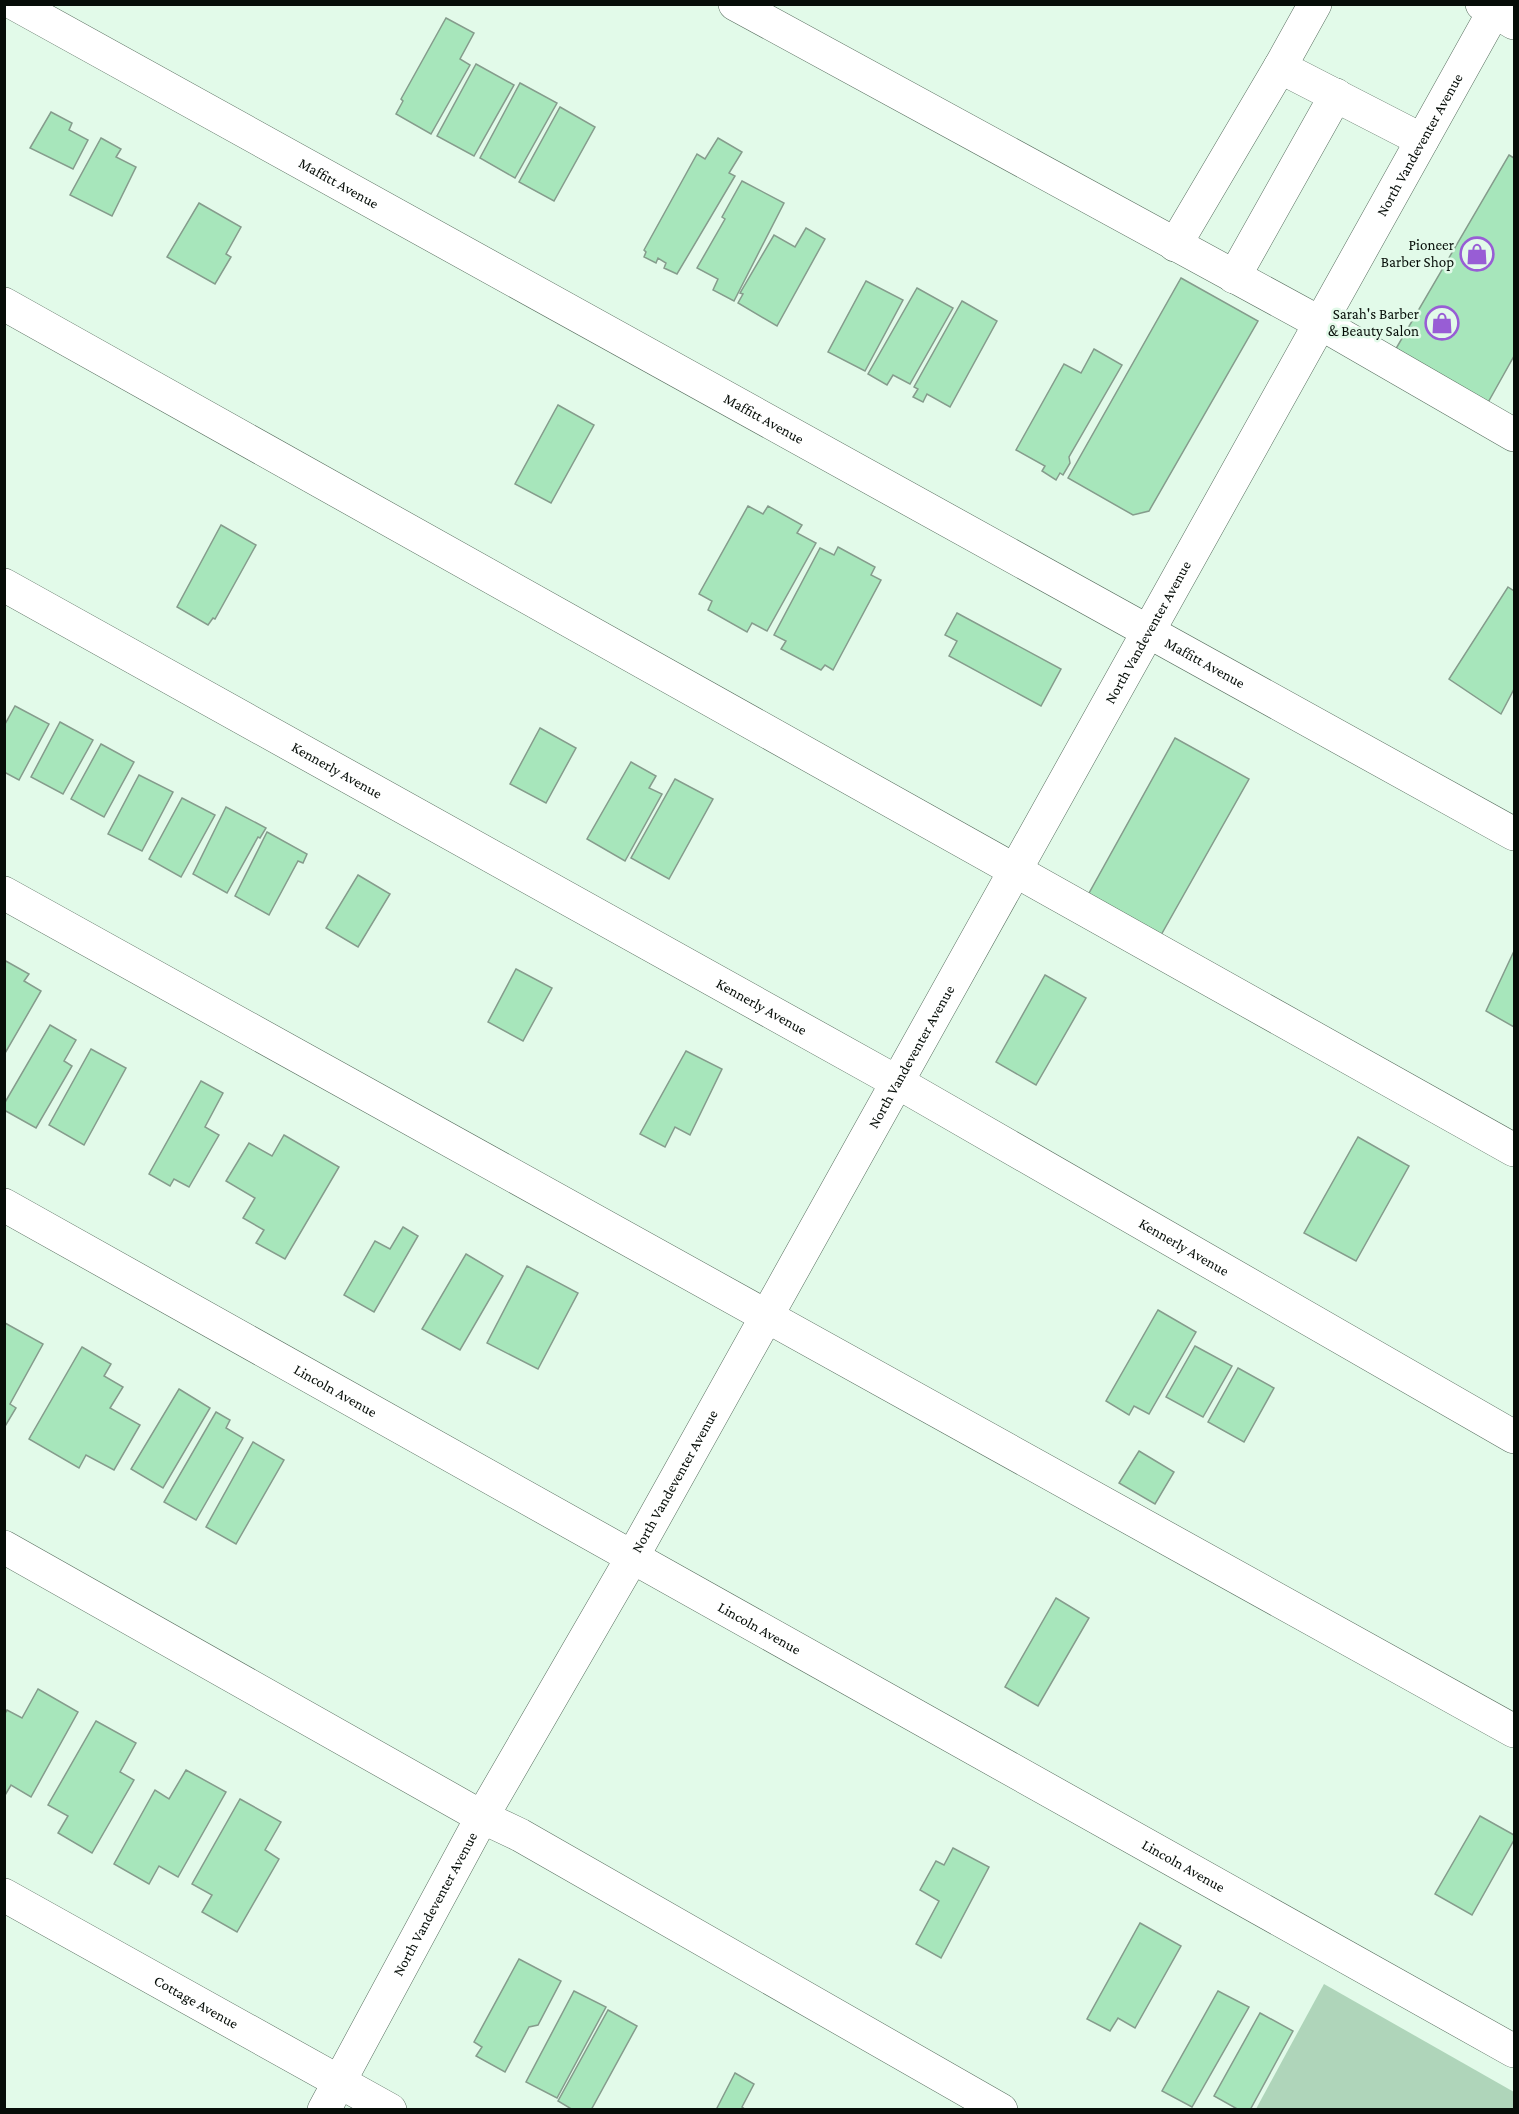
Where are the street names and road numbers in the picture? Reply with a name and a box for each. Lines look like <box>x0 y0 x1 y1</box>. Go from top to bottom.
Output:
street label: North Vandeventer Avenue <box>1373 70 1466 219</box>
street label: Maffitt Avenue <box>296 155 382 212</box>
street label: Maffitt Avenue <box>721 390 807 447</box>
street label: North Vandeventer Avenue <box>1102 558 1194 706</box>
street label: Maffitt Avenue <box>1162 634 1248 692</box>
street label: Kennerly Avenue <box>289 739 385 802</box>
street label: Kennerly Avenue <box>714 975 810 1038</box>
street label: North Vandeventer Avenue <box>865 982 958 1131</box>
street label: Kennerly Avenue <box>1136 1215 1232 1279</box>
street label: Lincoln Avenue <box>291 1361 380 1420</box>
street label: North Vandeventer Avenue <box>628 1407 721 1555</box>
street label: Lincoln Avenue <box>715 1599 804 1658</box>
street label: North Vandeventer Avenue <box>390 1829 481 1979</box>
street label: Lincoln Avenue <box>1139 1836 1228 1896</box>
street label: Cottage Avenue <box>151 1972 241 2032</box>

